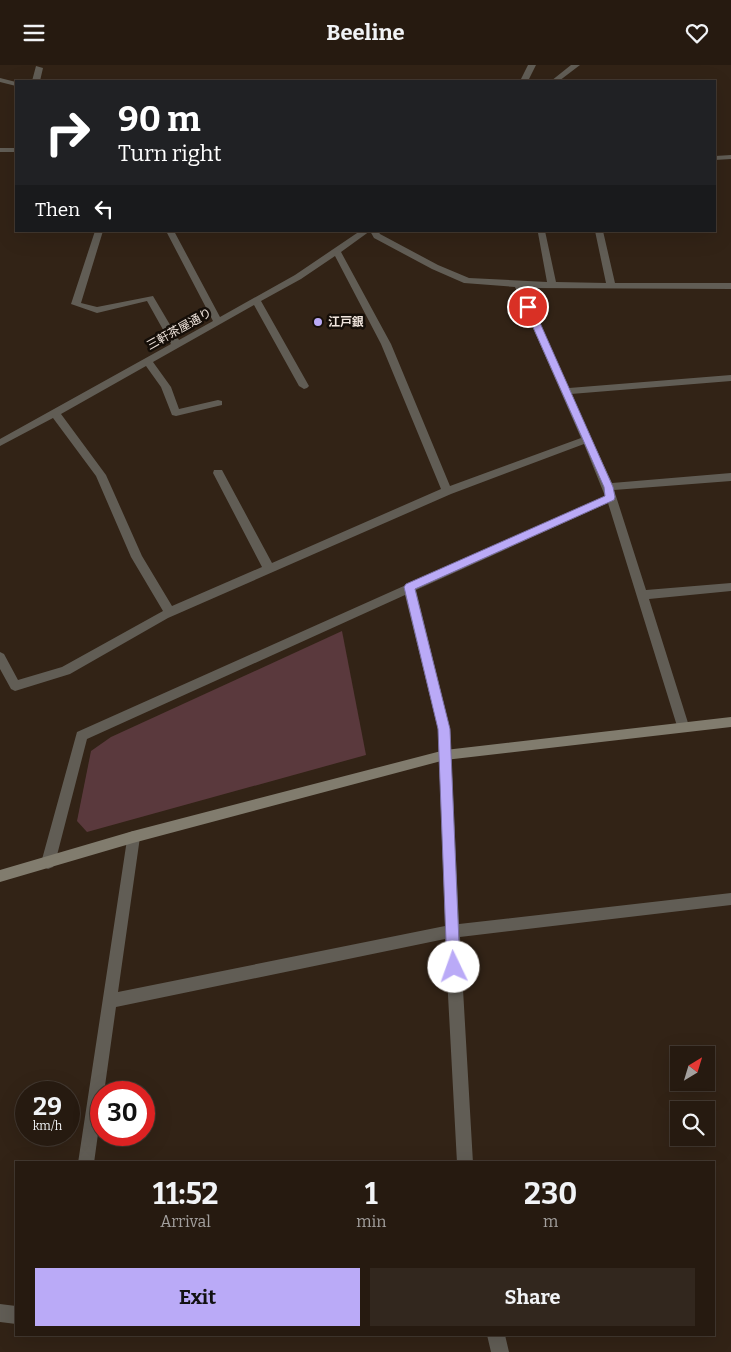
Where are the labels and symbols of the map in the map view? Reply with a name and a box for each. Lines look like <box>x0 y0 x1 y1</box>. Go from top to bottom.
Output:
pin <box>507 286 549 328</box>
street label: 三軒茶屋通り <box>144 305 214 353</box>
place label: 江戸銀 <box>328 315 364 329</box>
marker: 江戸銀 <box>312 316 324 328</box>
position arrow <box>427 940 479 992</box>
north arrow <box>670 1046 715 1091</box>
speed limit sign: 30 <box>90 1081 155 1146</box>

